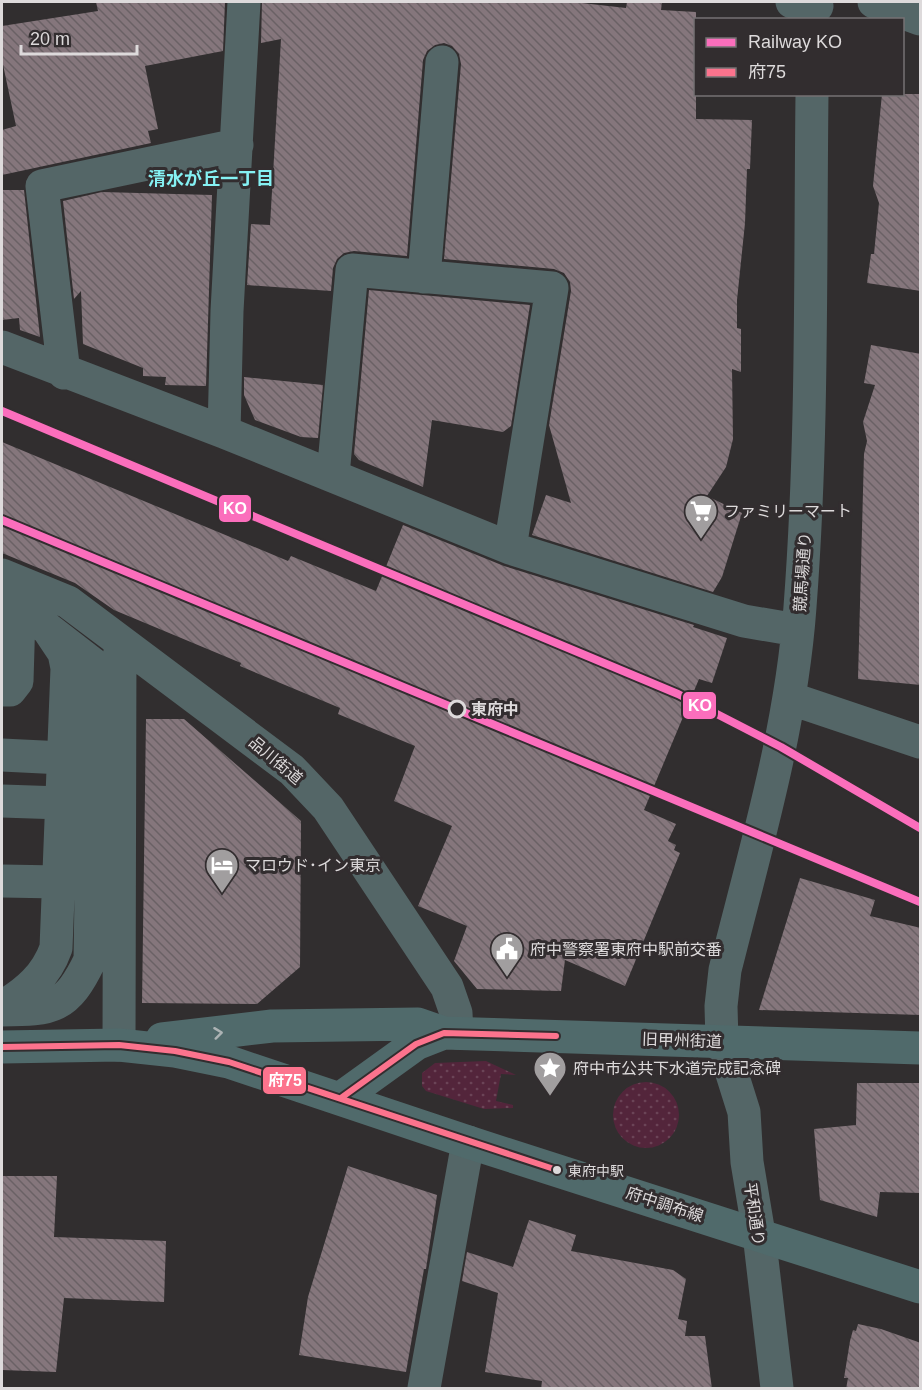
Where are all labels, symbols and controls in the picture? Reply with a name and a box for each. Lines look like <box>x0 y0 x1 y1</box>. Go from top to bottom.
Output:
scale bar <box>21 18 136 56</box>
legend <box>694 18 904 96</box>
text: 20 m <box>30 29 70 49</box>
text: Railway KO <box>748 32 842 52</box>
text: 府75 <box>748 62 786 82</box>
district label: 清水が丘一丁目 <box>148 169 274 189</box>
supermarket icon: ファミリーマート <box>683 493 719 540</box>
line badge: KO <box>218 494 252 523</box>
text: KO <box>223 500 247 517</box>
place label: ファミリーマート <box>724 503 852 520</box>
street label: 競馬場通り <box>791 532 814 613</box>
line badge: KO <box>682 691 717 720</box>
text: KO <box>688 697 712 714</box>
marker: 東府中 <box>448 700 466 718</box>
place label: 東府中 <box>471 701 519 718</box>
street label: 品川街道 <box>246 733 306 787</box>
hotel icon: マロウド･イン東京 <box>204 847 240 894</box>
place label: マロウド･イン東京 <box>245 857 381 874</box>
public building icon: 府中警察署東府中駅前交番 <box>489 931 525 978</box>
place label: 府中警察署東府中駅前交番 <box>530 941 722 958</box>
one-way arrow <box>214 1027 223 1039</box>
street label: 旧甲州街道 <box>642 1031 722 1050</box>
place icon: 府中市公共下水道完成記念碑 <box>532 1050 568 1097</box>
place label: 府中市公共下水道完成記念碑 <box>573 1060 781 1077</box>
line badge: 府75 <box>262 1066 307 1095</box>
text: 府75 <box>268 1072 302 1089</box>
place label: 東府中駅 <box>568 1163 624 1179</box>
marker: 東府中駅 <box>551 1164 563 1176</box>
street label: 平和通り <box>742 1181 767 1247</box>
street label: 府中調布線 <box>624 1184 706 1225</box>

